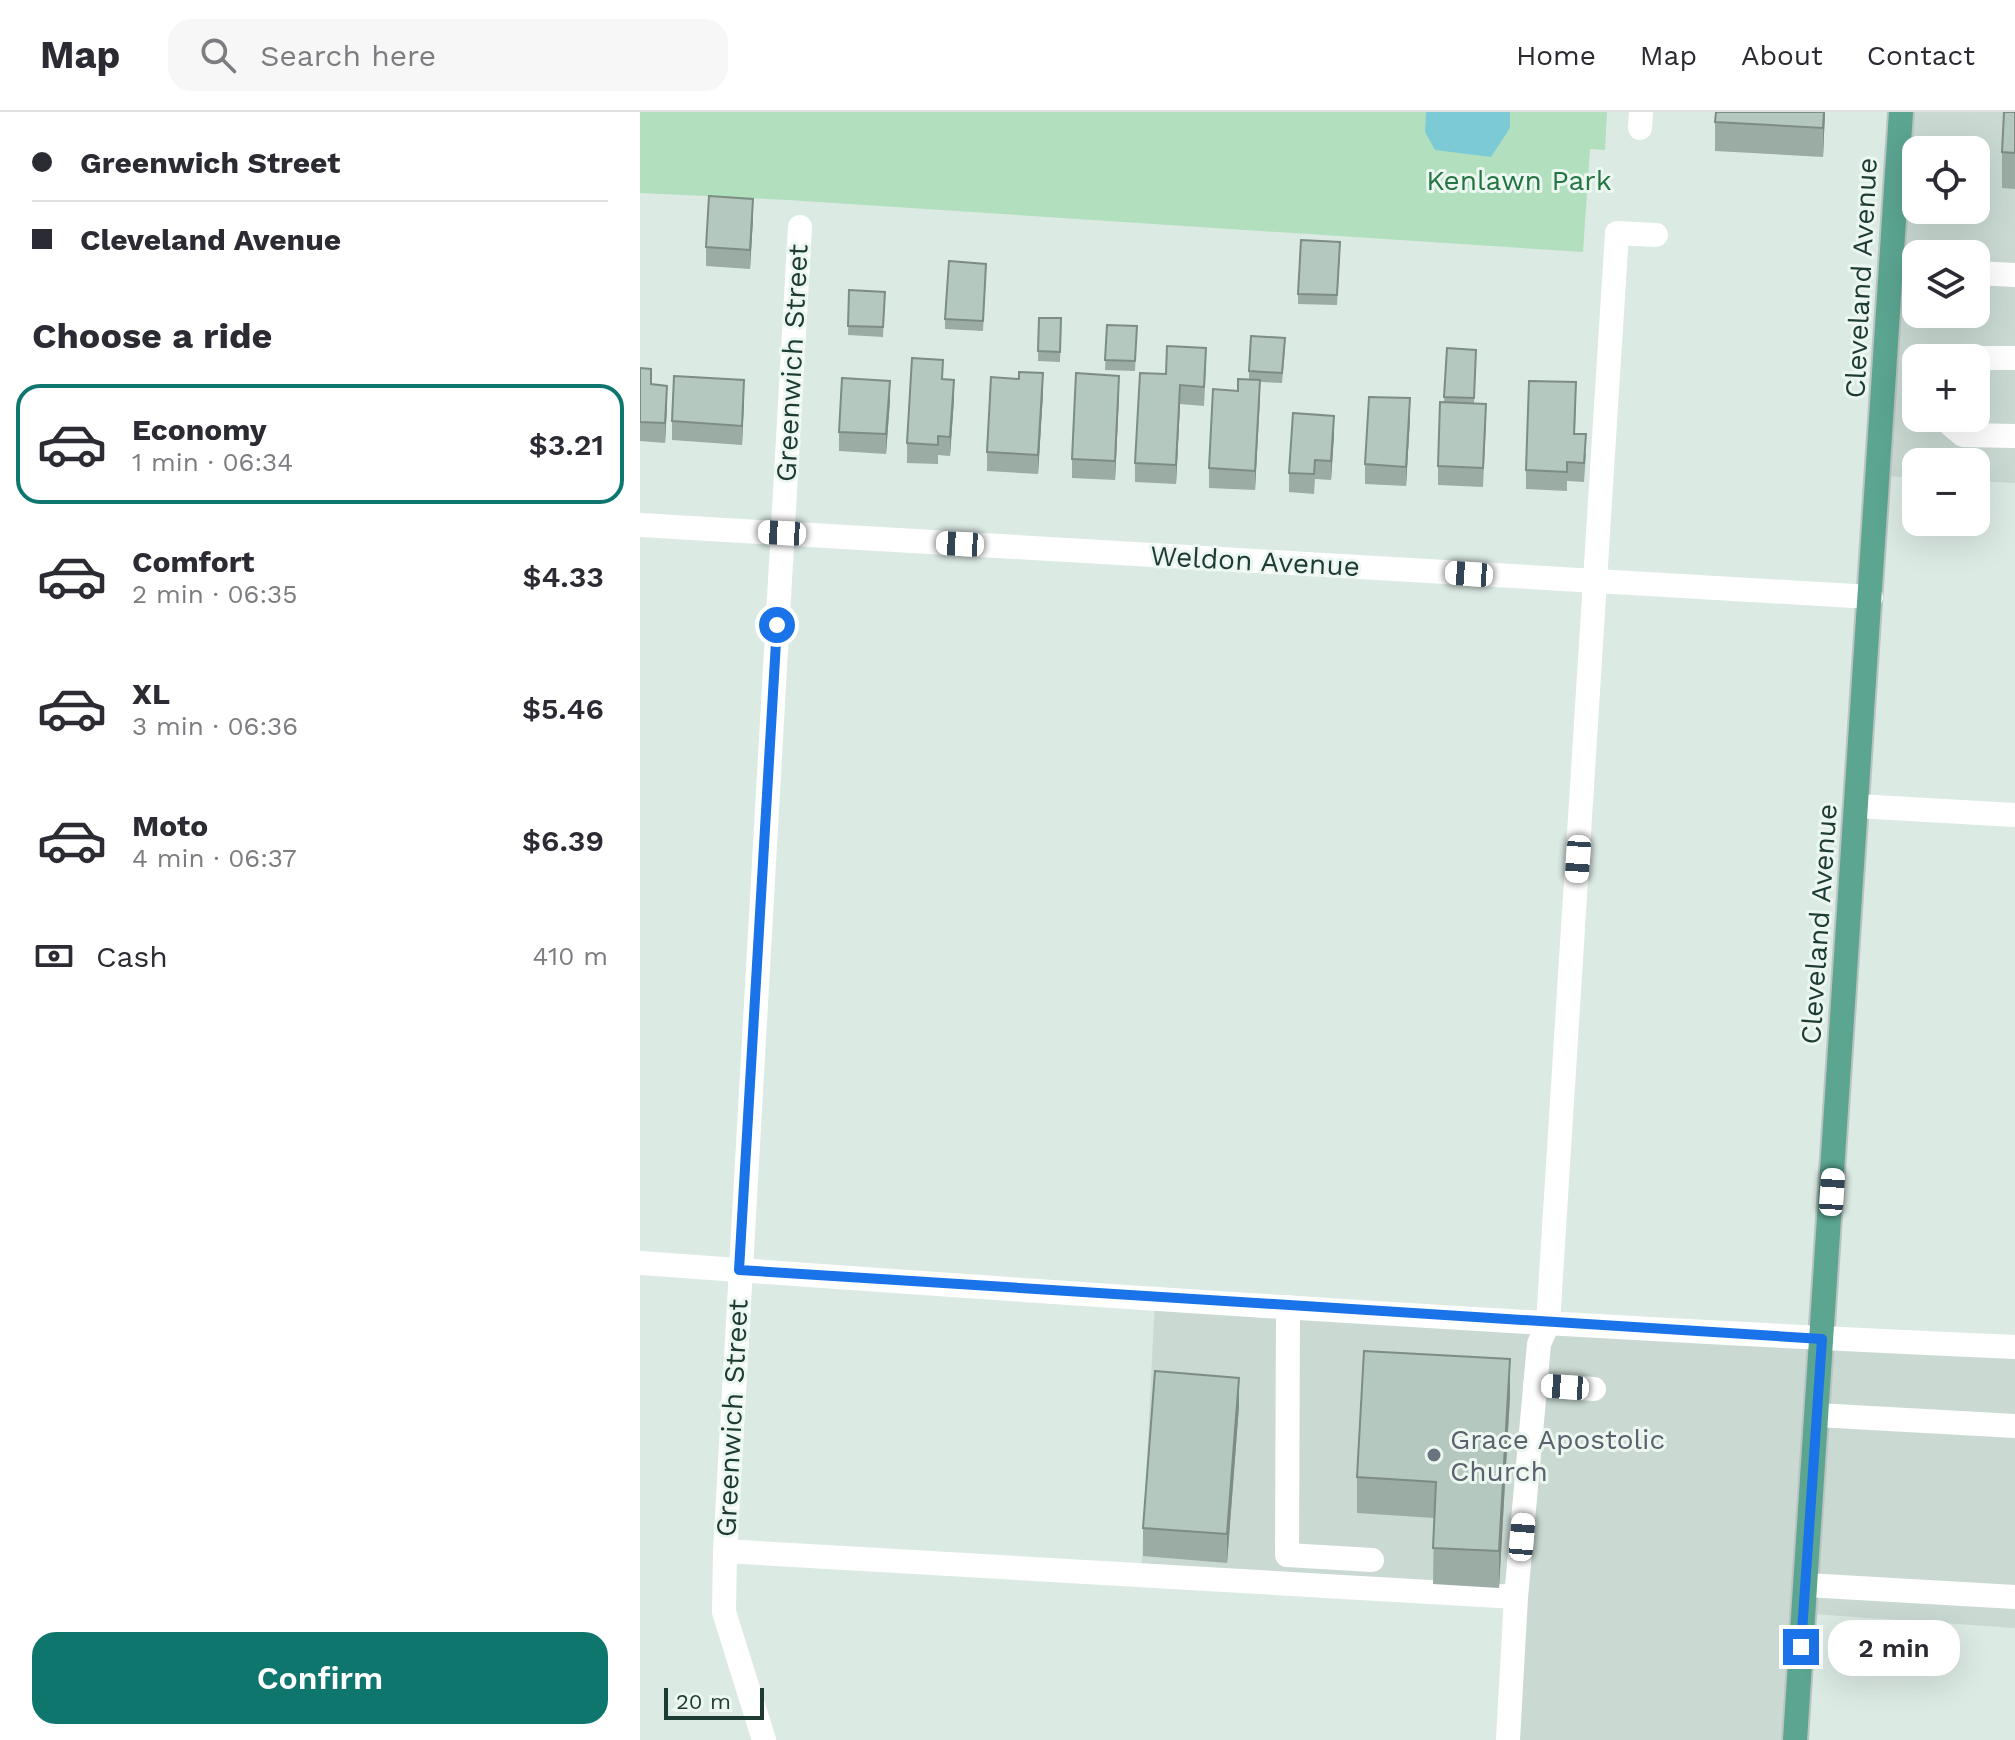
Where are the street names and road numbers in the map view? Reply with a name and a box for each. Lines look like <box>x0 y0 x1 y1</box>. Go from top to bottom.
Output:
street label: Cleveland Avenue <box>1838 157 1884 399</box>
street label: Greenwich Street <box>769 243 815 483</box>
street label: Weldon Avenue <box>1149 539 1361 583</box>
street label: Cleveland Avenue <box>1794 803 1844 1045</box>
street label: Greenwich Street <box>709 1298 755 1538</box>

